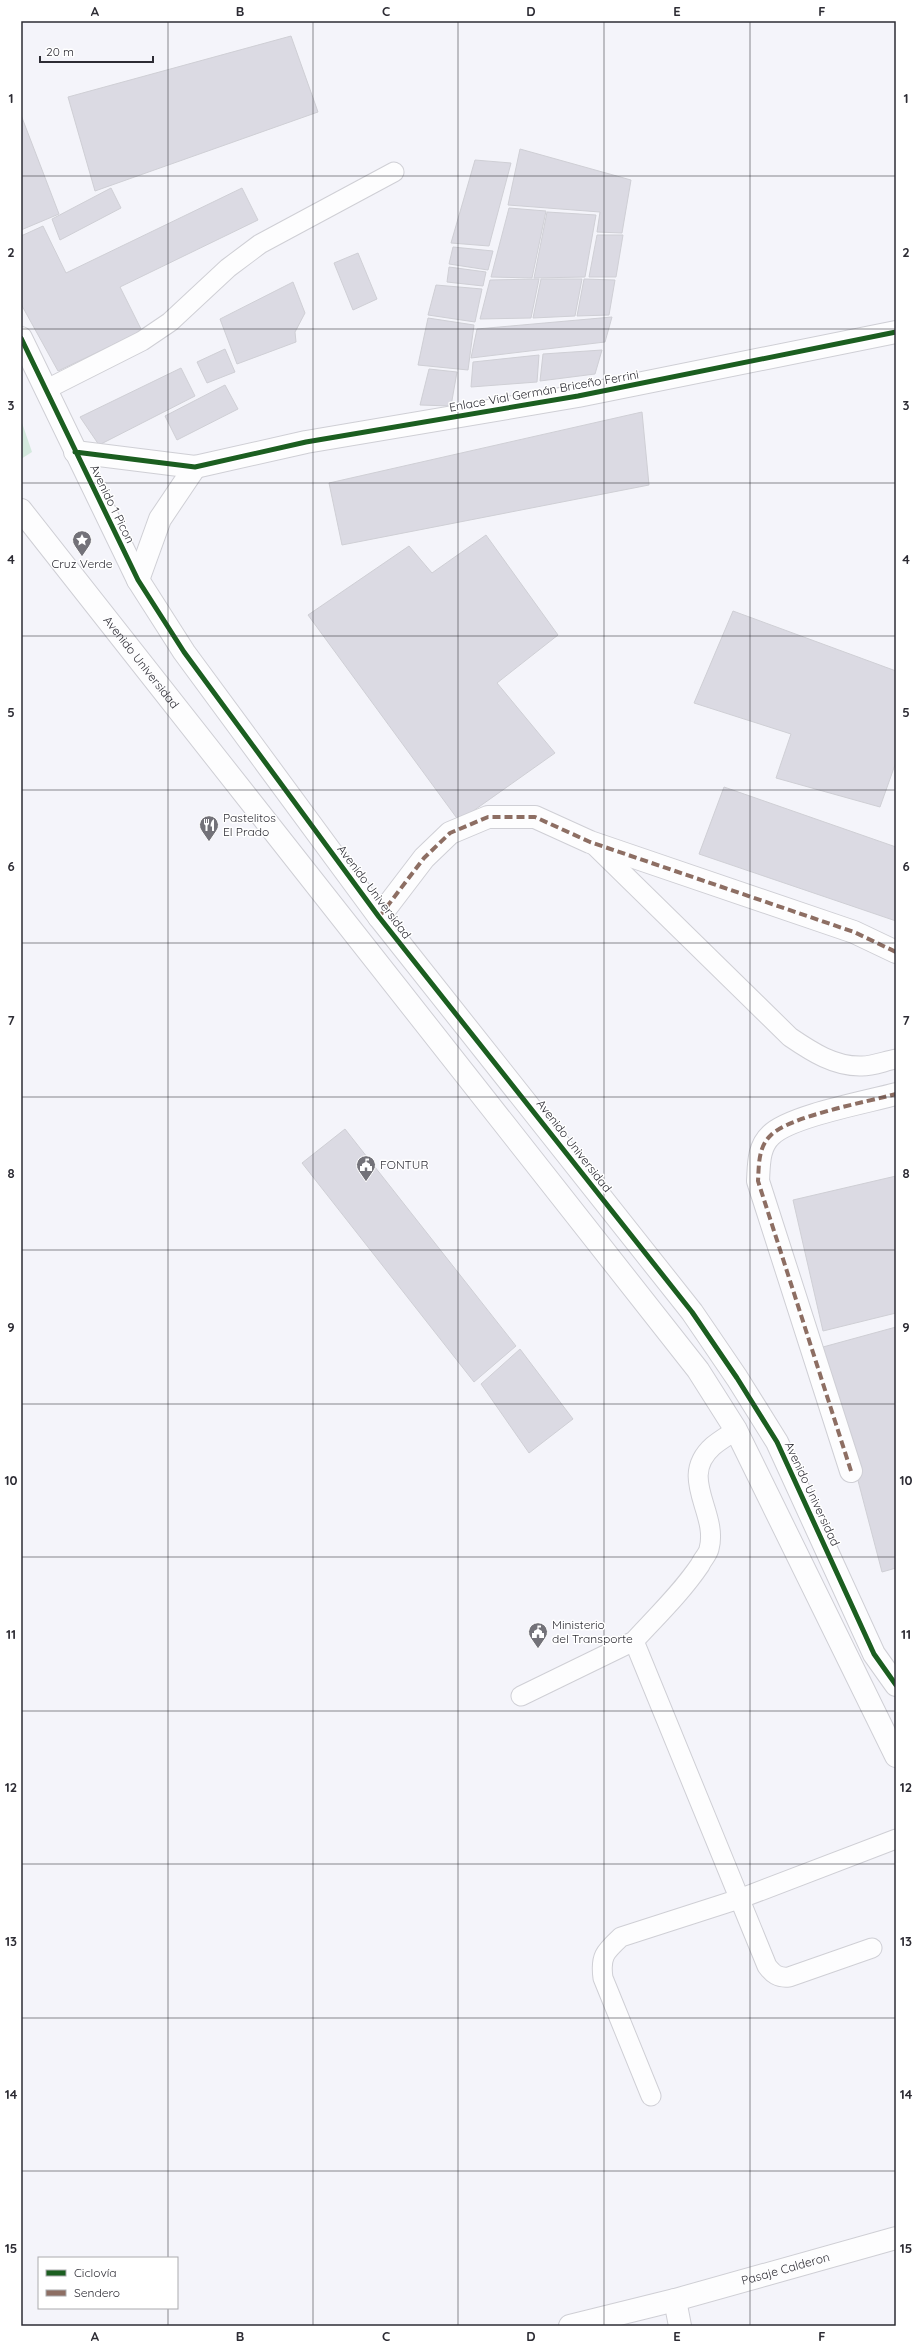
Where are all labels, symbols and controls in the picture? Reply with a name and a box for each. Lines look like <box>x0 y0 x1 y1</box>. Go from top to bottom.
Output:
text: A <box>91 3 100 19</box>
text: B <box>236 3 244 19</box>
text: C <box>382 3 390 19</box>
text: D <box>526 3 536 19</box>
text: E <box>673 3 681 19</box>
text: F <box>818 3 826 19</box>
scale bar <box>40 38 153 64</box>
text: 20 m <box>46 44 74 59</box>
text: 1 <box>8 90 14 106</box>
text: 1 <box>903 90 909 106</box>
text: 2 <box>7 244 15 260</box>
text: 2 <box>902 244 910 260</box>
street label: Enlace Vial Germán Briceño Ferrini <box>448 366 640 415</box>
text: 3 <box>8 397 15 413</box>
text: 3 <box>903 397 910 413</box>
street label: Avenido 1 Picon <box>87 462 138 546</box>
place icon: Cruz Verde <box>71 529 93 557</box>
text: 4 <box>7 551 15 567</box>
text: 4 <box>902 551 910 567</box>
place label: Cruz Verde <box>51 556 113 571</box>
street label: Avenido Universidad <box>100 613 182 711</box>
text: 5 <box>7 704 15 720</box>
text: 5 <box>902 704 910 720</box>
place label: Pastelitos El Prado <box>223 810 276 839</box>
restaurant icon: Pastelitos El Prado <box>198 814 220 842</box>
street label: Avenido Universidad <box>334 842 415 942</box>
text: 6 <box>7 858 15 874</box>
text: 6 <box>902 858 910 874</box>
text: 7 <box>7 1012 15 1028</box>
text: 7 <box>902 1012 910 1028</box>
street label: Avenido Universidad <box>534 1096 615 1195</box>
public building icon: FONTUR <box>355 1154 377 1182</box>
place label: FONTUR <box>380 1157 428 1172</box>
text: 8 <box>7 1165 15 1181</box>
text: 8 <box>902 1165 910 1181</box>
text: 9 <box>7 1319 15 1335</box>
text: 9 <box>902 1319 910 1335</box>
street label: Avenido Universidad <box>782 1439 843 1548</box>
text: 10 <box>4 1472 18 1488</box>
text: 10 <box>899 1472 913 1488</box>
place label: Ministerio del Transporte <box>552 1617 633 1646</box>
public building icon: Ministerio del Transporte <box>527 1621 549 1649</box>
text: 11 <box>6 1626 16 1642</box>
text: 11 <box>901 1626 911 1642</box>
text: 12 <box>5 1779 17 1795</box>
text: 12 <box>900 1779 912 1795</box>
text: 13 <box>5 1933 17 1949</box>
text: 13 <box>900 1933 912 1949</box>
text: 14 <box>5 2086 18 2102</box>
text: 14 <box>900 2086 913 2102</box>
text: 15 <box>5 2240 17 2256</box>
text: 15 <box>900 2240 912 2256</box>
street label: Pasaje Calderon <box>740 2249 831 2288</box>
legend <box>38 2257 178 2309</box>
text: Ciclovía <box>74 2265 117 2280</box>
text: Sendero <box>74 2285 120 2300</box>
text: A <box>91 2328 100 2344</box>
text: B <box>236 2328 244 2344</box>
text: C <box>382 2328 390 2344</box>
text: D <box>526 2328 536 2344</box>
text: E <box>673 2328 681 2344</box>
text: F <box>818 2328 826 2344</box>

